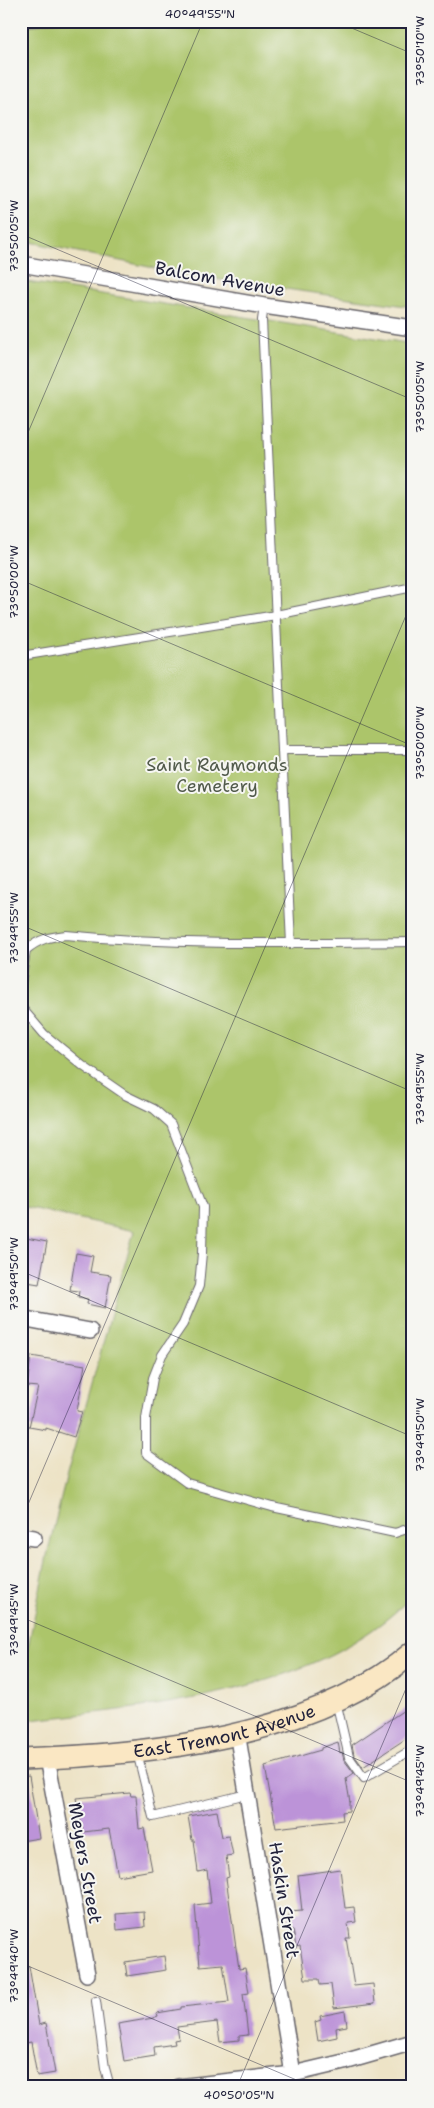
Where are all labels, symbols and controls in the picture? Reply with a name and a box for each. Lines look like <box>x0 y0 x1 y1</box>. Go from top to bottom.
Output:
text: 40°49'55"N <box>165 6 235 22</box>
text: 73°50'10"W <box>412 16 428 86</box>
text: 73°50'05"W <box>6 200 22 272</box>
street label: Balcom Avenue <box>153 256 287 302</box>
text: 73°50'05"W <box>412 361 428 433</box>
text: 73°50'00"W <box>6 545 22 619</box>
text: 73°50'00"W <box>412 706 428 780</box>
park label: Saint Raymonds Cemetery <box>146 753 288 798</box>
text: 73°49'55"W <box>6 892 22 964</box>
text: 73°49'55"W <box>412 1053 428 1125</box>
text: 73°49'50"W <box>6 1237 22 1311</box>
text: 73°49'50"W <box>412 1398 428 1472</box>
text: 73°49'45"W <box>6 1584 22 1656</box>
street label: East Tremont Avenue <box>132 1699 319 1763</box>
text: 73°49'45"W <box>412 1745 428 1817</box>
street label: Meyers Street <box>63 1800 108 1926</box>
street label: Haskin Street <box>263 1840 305 1960</box>
text: 73°49'40"W <box>6 1929 22 2003</box>
text: 40°50'05"N <box>204 2087 274 2103</box>

